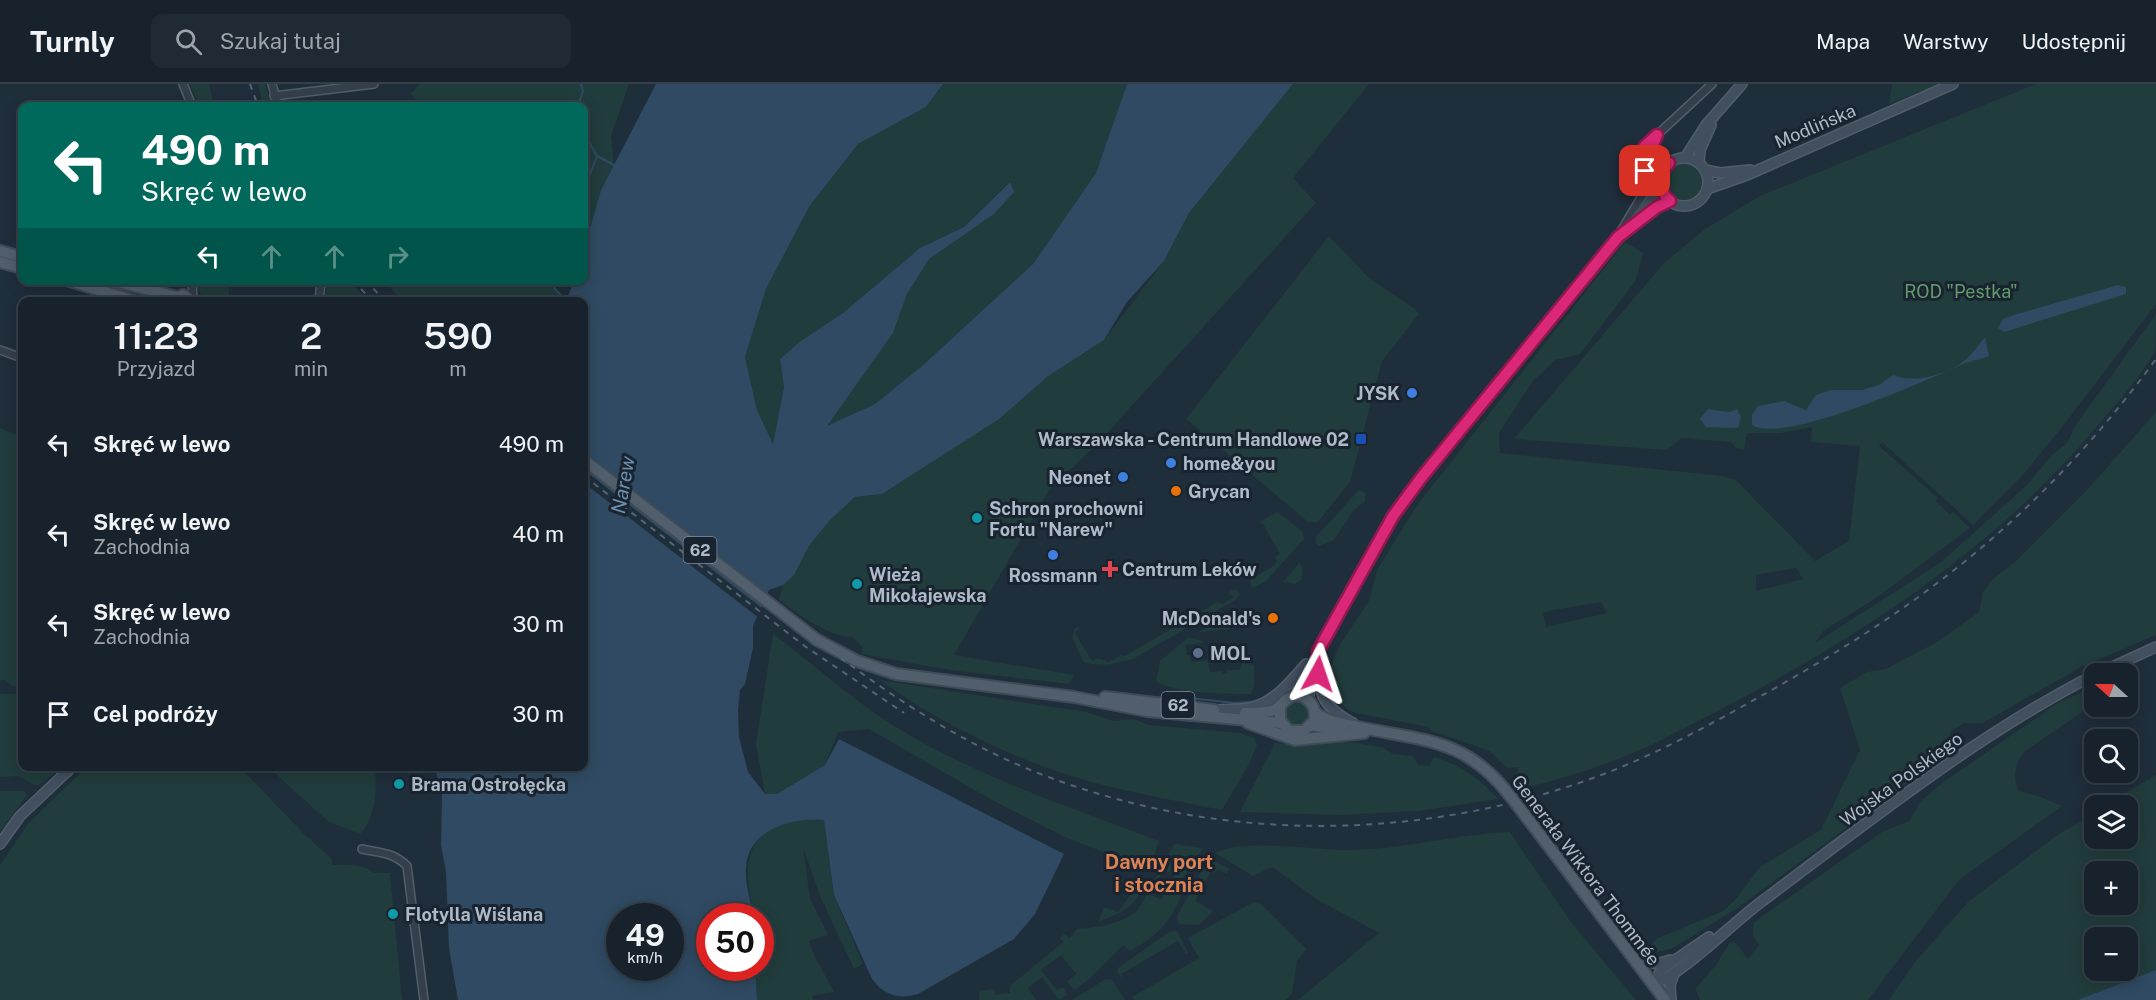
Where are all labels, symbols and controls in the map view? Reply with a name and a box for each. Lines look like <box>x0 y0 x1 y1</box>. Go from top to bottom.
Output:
search box <box>151 14 571 68</box>
text: Turnly <box>30 25 115 58</box>
icon: search <box>172 25 205 58</box>
text: Szukaj tutaj <box>220 28 341 54</box>
text: Mapa <box>1816 29 1870 54</box>
text: Warstwy <box>1903 29 1988 54</box>
text: Udostępnij <box>2021 29 2126 54</box>
street label: Modlińska <box>1771 100 1859 152</box>
text: 490 m <box>141 125 270 174</box>
icon: left <box>42 126 120 204</box>
pin <box>1619 145 1670 196</box>
icon: arrive <box>1628 154 1661 187</box>
text: Skręć w lewo <box>141 175 307 207</box>
icon: left <box>192 240 225 273</box>
icon: ahead <box>255 240 288 273</box>
icon: ahead <box>318 240 351 273</box>
icon: right <box>381 240 414 273</box>
park label: ROD "Pestka" <box>1904 281 2018 302</box>
text: 11:23 <box>113 315 199 357</box>
text: 2 <box>300 315 322 357</box>
text: 590 <box>423 315 493 357</box>
text: Przyjazd <box>117 357 195 381</box>
text: min <box>294 357 328 381</box>
text: m <box>449 357 467 381</box>
place label: JYSK <box>1356 383 1400 404</box>
marker: JYSK <box>1405 386 1419 400</box>
icon: left <box>42 428 75 461</box>
place label: Warszawska - Centrum Handlowe 02 <box>1038 429 1349 450</box>
text: Skręć w lewo <box>93 431 230 457</box>
text: 490 m <box>499 431 564 457</box>
marker: Warszawska - Centrum Handlowe 02 <box>1354 432 1368 446</box>
water label: Narew <box>606 453 640 516</box>
place label: home&you <box>1183 453 1276 474</box>
marker: home&you <box>1164 456 1178 470</box>
place label: Neonet <box>1048 467 1111 488</box>
marker: Neonet <box>1116 470 1130 484</box>
place label: Grycan <box>1188 481 1250 502</box>
marker: Grycan <box>1169 484 1183 498</box>
place label: Schron prochowni Fortu "Narew" <box>989 498 1143 540</box>
text: Skręć w lewo <box>93 509 230 535</box>
marker: Schron prochowni Fortu "Narew" <box>970 511 984 525</box>
icon: left <box>42 518 75 551</box>
text: 40 m <box>512 521 564 547</box>
text: Zachodnia <box>93 535 190 559</box>
road number: 62 <box>684 537 716 563</box>
marker: Rossmann <box>1046 548 1060 562</box>
place label: Centrum Leków <box>1122 559 1256 580</box>
marker: Centrum Leków <box>1103 562 1117 576</box>
place label: Wieża Mikołajewska <box>869 564 986 606</box>
place label: Rossmann <box>1008 565 1098 586</box>
marker: Wieża Mikołajewska <box>850 577 864 591</box>
text: Skręć w lewo <box>93 599 230 625</box>
icon: left <box>42 608 75 641</box>
place label: McDonald's <box>1162 608 1261 629</box>
text: 30 m <box>512 611 564 637</box>
marker: McDonald's <box>1266 611 1280 625</box>
text: Zachodnia <box>93 625 190 649</box>
position arrow <box>1286 642 1350 706</box>
place label: MOL <box>1210 643 1251 664</box>
marker: MOL <box>1191 646 1205 660</box>
north arrow <box>2084 663 2138 717</box>
map controls <box>2084 663 2138 981</box>
road number: 62 <box>1162 692 1194 718</box>
icon: arrive <box>42 698 75 731</box>
text: Cel podróży <box>93 701 218 727</box>
text: 30 m <box>512 701 564 727</box>
street label: Wojska Polskiego <box>1836 728 1966 830</box>
button: search <box>2084 729 2138 783</box>
street label: Generała Wiktora Thommée <box>1508 771 1664 969</box>
place label: Brama Ostrołęcka <box>411 774 566 795</box>
marker: Brama Ostrołęcka <box>392 777 406 791</box>
button: layers <box>2084 795 2138 849</box>
district label: Dawny port i stocznia <box>1105 850 1213 897</box>
button: + <box>2084 861 2138 915</box>
speed limit sign: 50 <box>696 903 774 981</box>
place label: Flotylla Wiślana <box>405 904 543 925</box>
marker: Flotylla Wiślana <box>386 907 400 921</box>
text: 49 <box>625 917 665 953</box>
button: − <box>2084 927 2138 981</box>
text: km/h <box>627 949 663 966</box>

